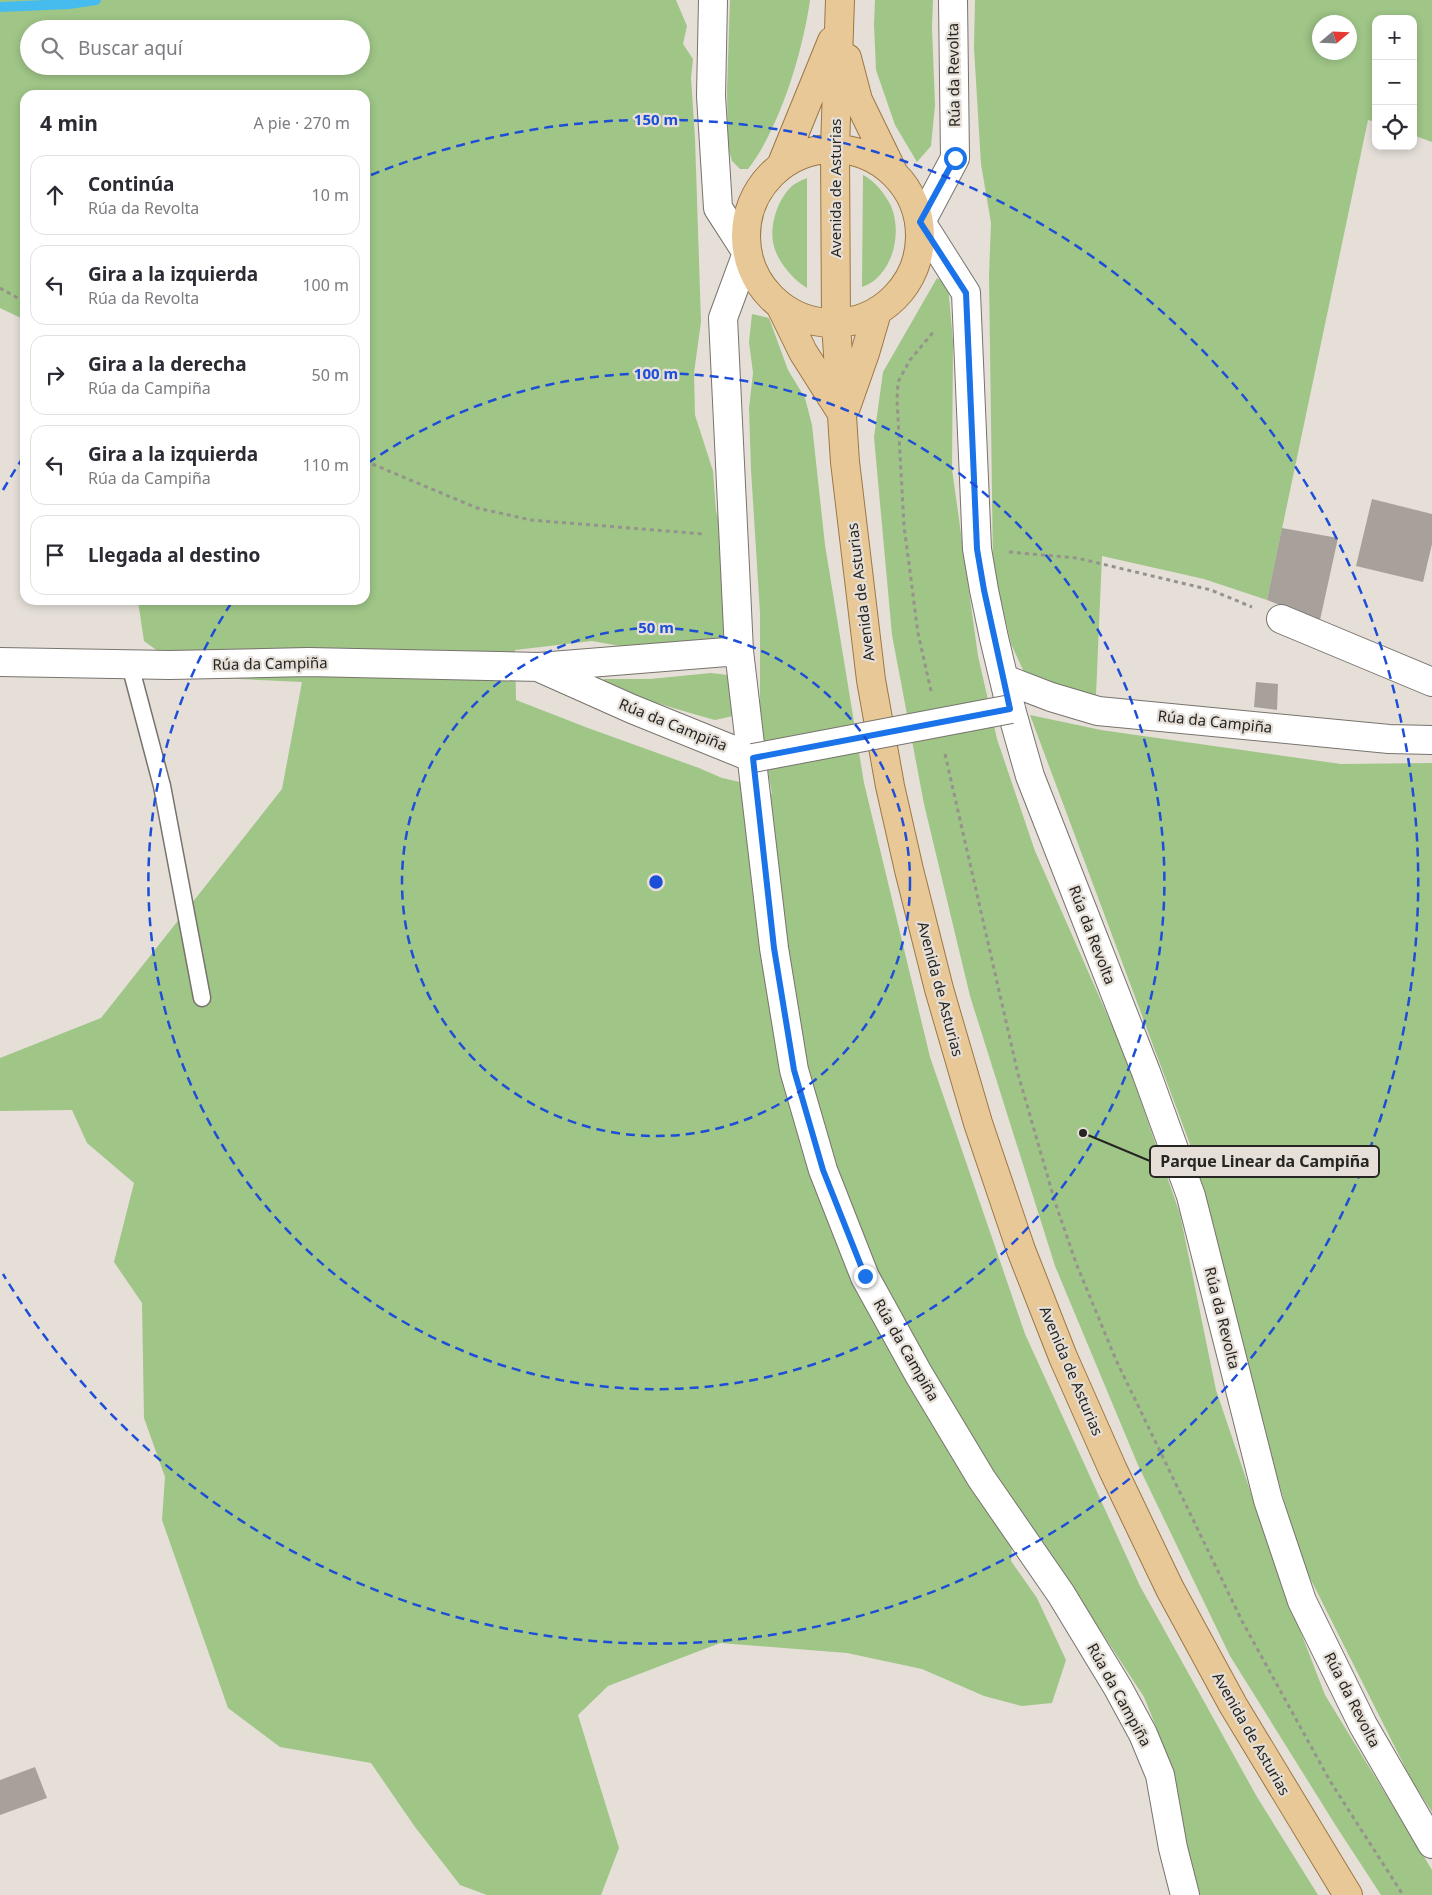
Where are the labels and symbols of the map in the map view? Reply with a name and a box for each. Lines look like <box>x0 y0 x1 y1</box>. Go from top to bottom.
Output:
north arrow <box>1312 15 1357 60</box>
street label: Rúa da Revolta <box>942 23 964 127</box>
text: 150 m <box>634 109 678 129</box>
street label: Avenida de Asturias <box>825 118 845 258</box>
route start <box>944 147 967 170</box>
text: 100 m <box>634 363 678 383</box>
street label: Avenida de Asturias <box>842 522 878 662</box>
text: 50 m <box>638 617 674 637</box>
street label: Rúa da Campiña <box>212 652 328 674</box>
street label: Rúa da Campiña <box>616 693 731 755</box>
street label: Rúa da Campiña <box>1157 705 1273 737</box>
centre of rings <box>647 873 665 891</box>
street label: Rúa da Revolta <box>1065 882 1121 987</box>
street label: Avenida de Asturias <box>913 919 969 1058</box>
callout: Parque Linear da Campiña <box>1150 1146 1379 1177</box>
text: Parque Linear da Campiña <box>1160 1150 1370 1172</box>
route end <box>854 1265 877 1288</box>
street label: Rúa da Revolta <box>1201 1265 1245 1371</box>
street label: Rúa da Campiña <box>869 1295 944 1404</box>
street label: Avenida de Asturias <box>1036 1303 1108 1439</box>
street label: Rúa da Campiña <box>1083 1639 1157 1750</box>
street label: Rúa da Revolta <box>1320 1649 1385 1751</box>
street label: Avenida de Asturias <box>1208 1668 1295 1799</box>

